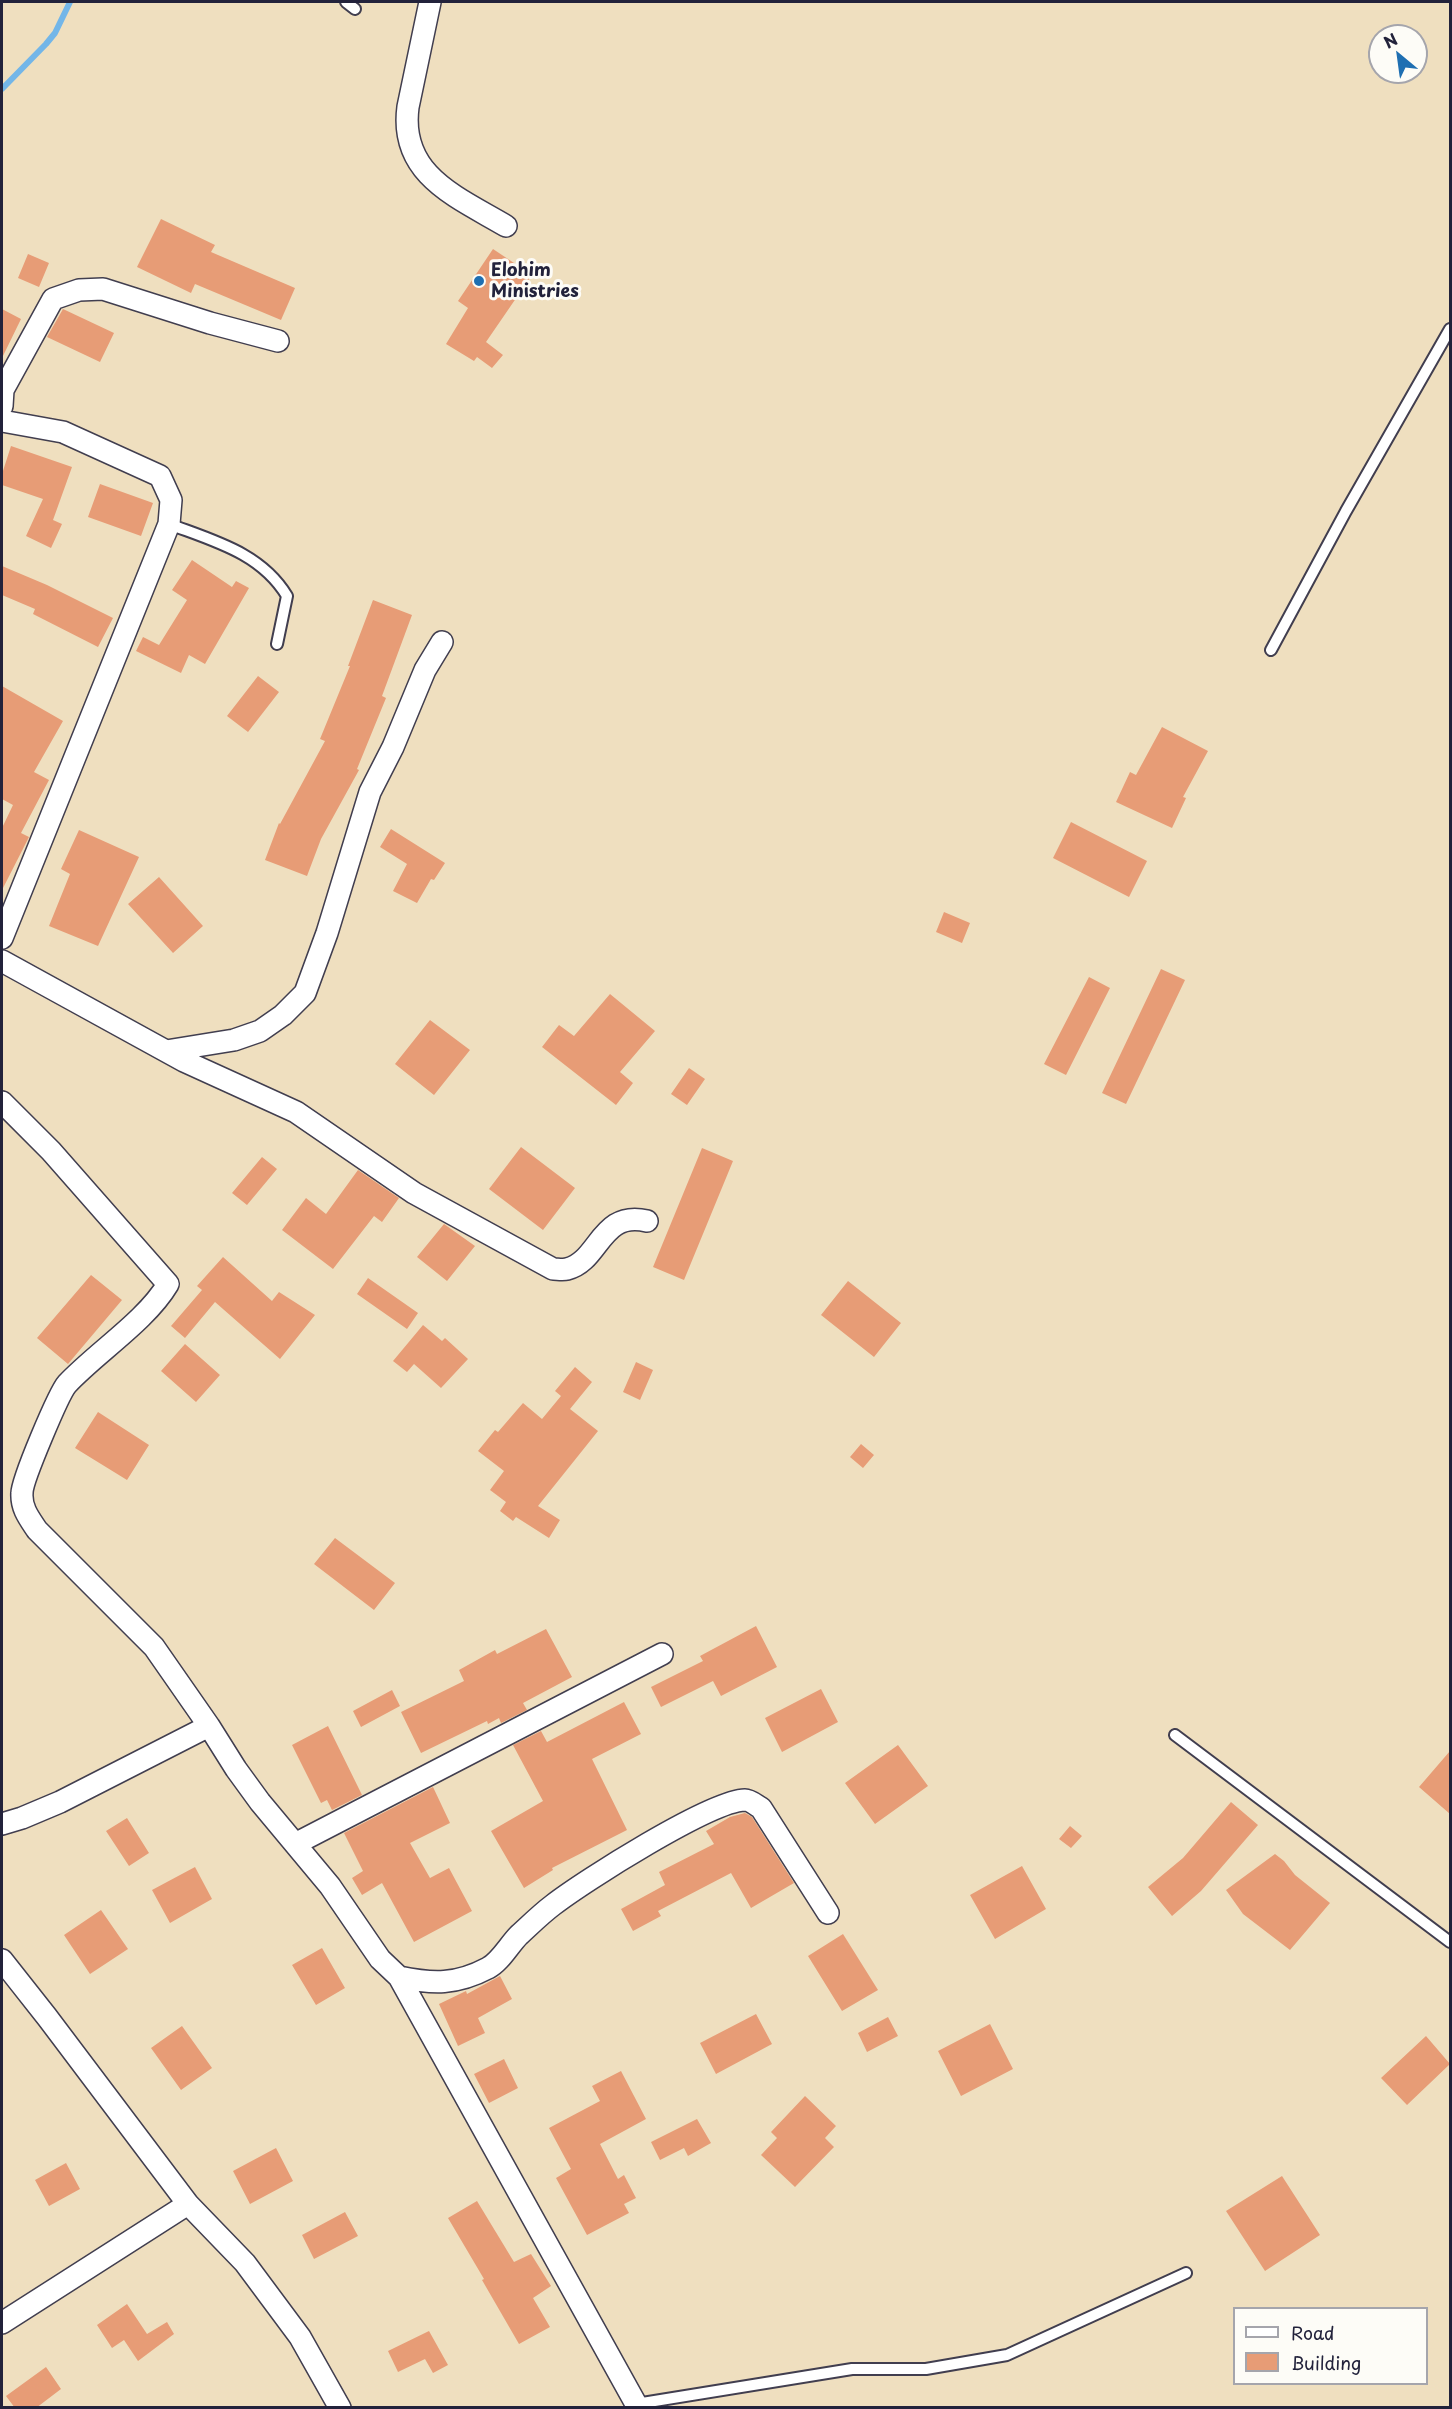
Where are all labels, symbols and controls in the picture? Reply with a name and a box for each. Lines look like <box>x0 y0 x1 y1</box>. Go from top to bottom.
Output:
north arrow <box>1368 24 1428 84</box>
text: N <box>1379 26 1402 54</box>
place label: Elohim Ministries <box>491 260 579 302</box>
marker: Elohim Ministries <box>472 274 486 288</box>
legend <box>1233 2307 1428 2385</box>
text: Road <box>1291 2319 1335 2346</box>
text: Building <box>1291 2349 1361 2376</box>

